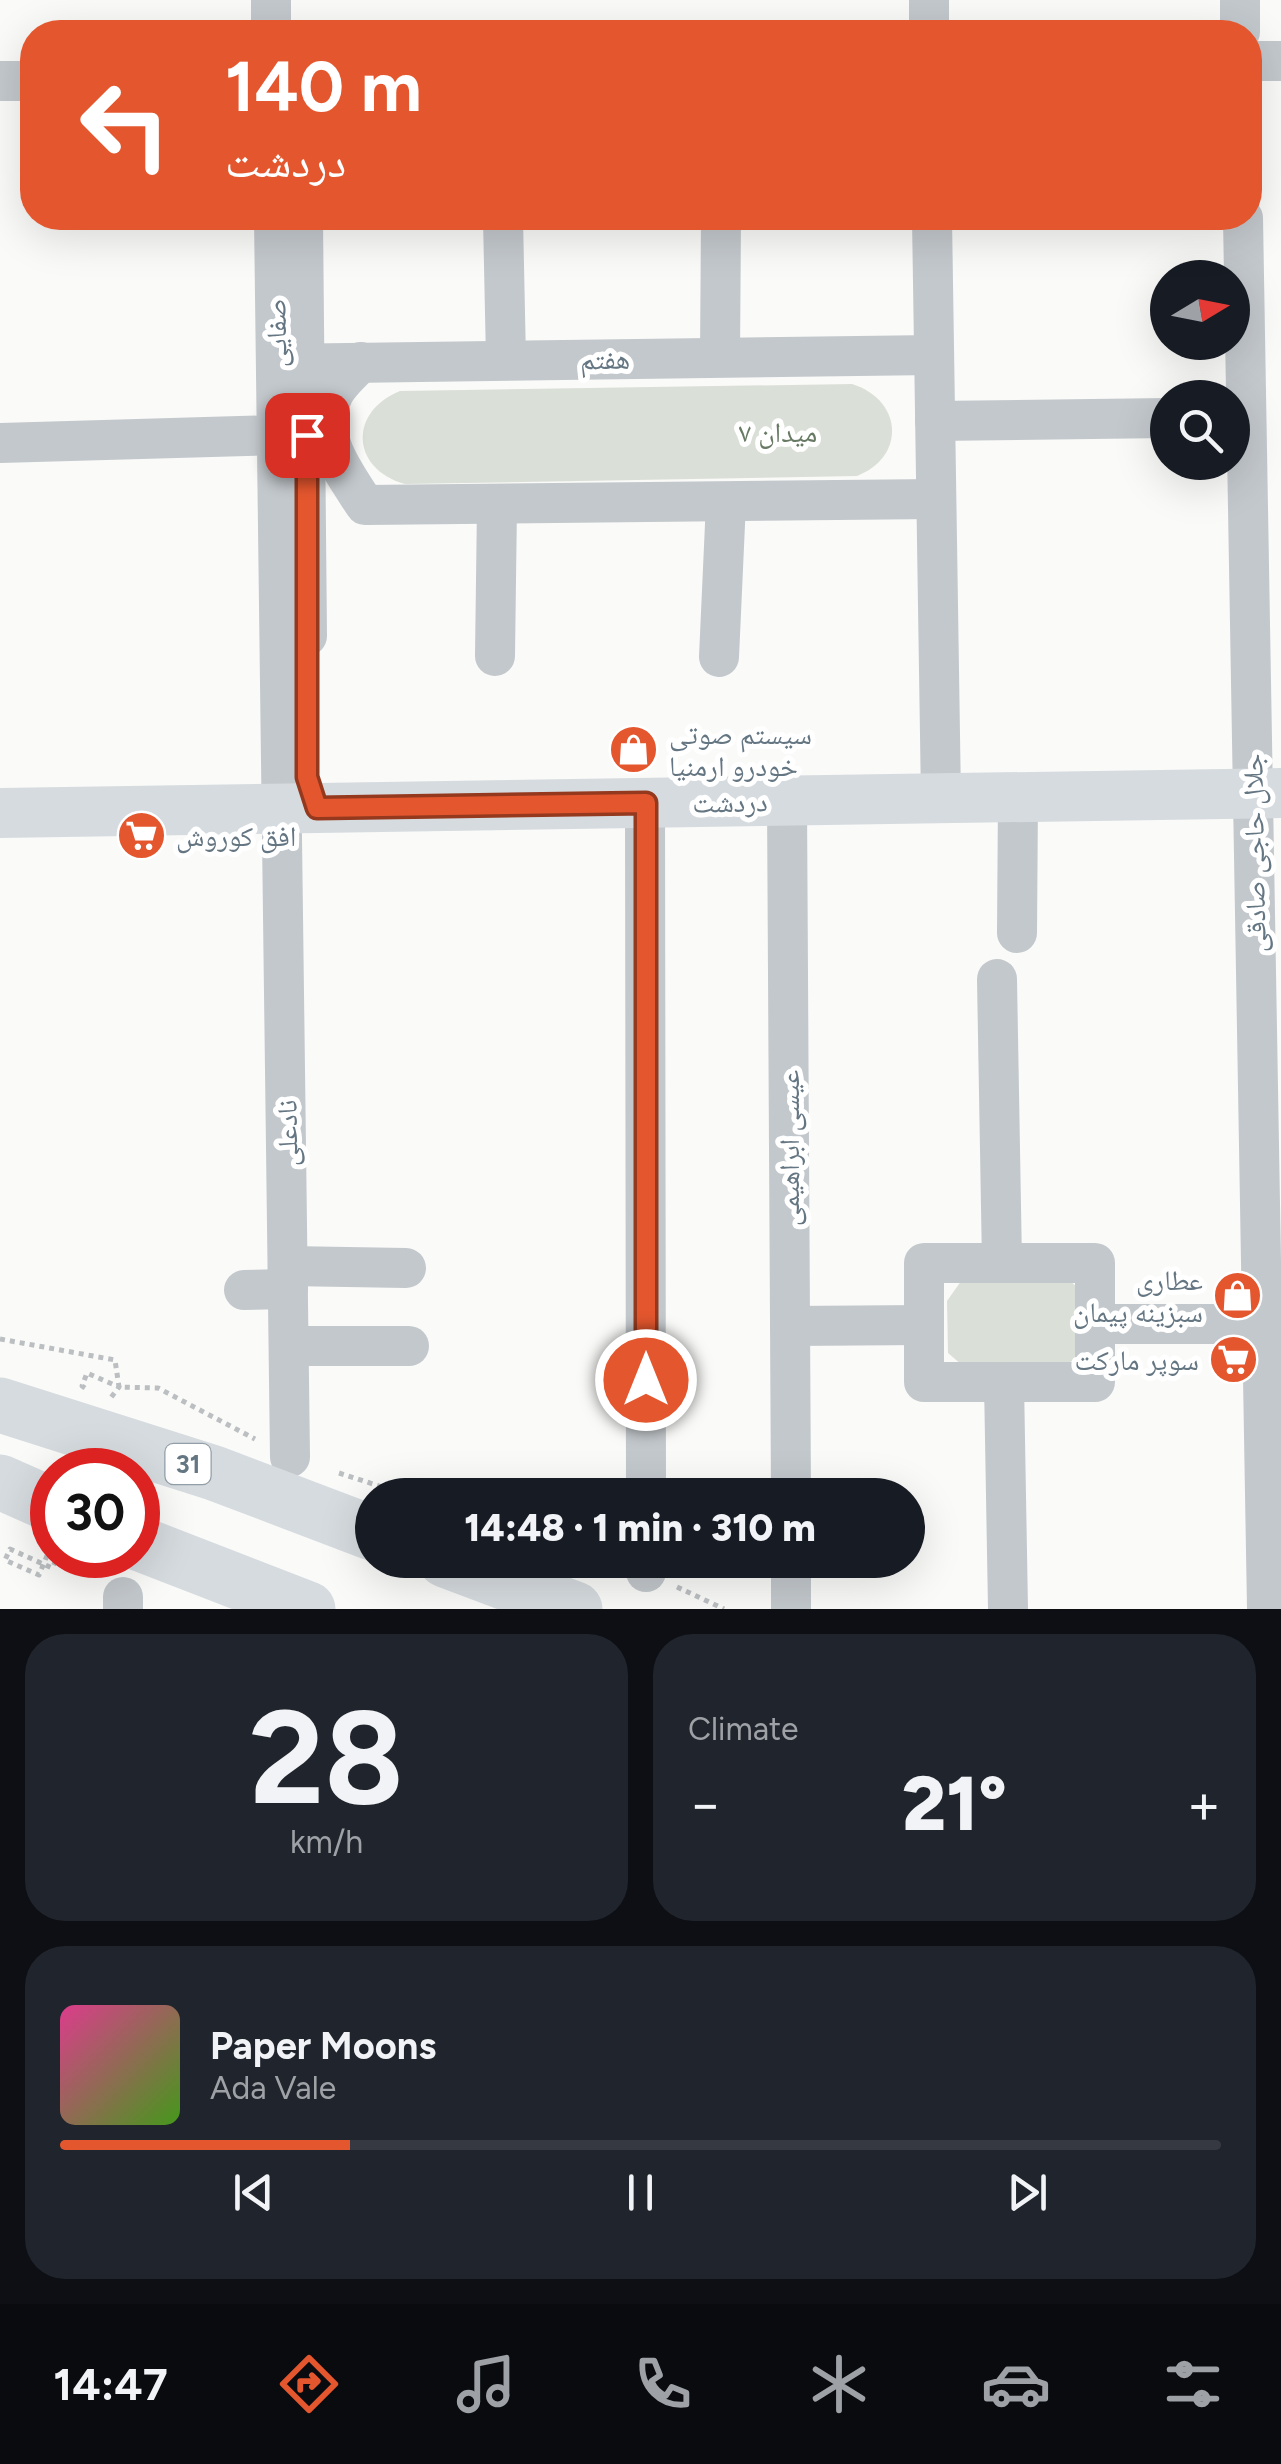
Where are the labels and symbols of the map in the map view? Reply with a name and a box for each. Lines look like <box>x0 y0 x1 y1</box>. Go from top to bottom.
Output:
north arrow <box>1150 260 1250 360</box>
street label: صفایی <box>258 298 295 368</box>
street label: هفتم <box>580 342 630 378</box>
pin <box>265 393 350 478</box>
park label: میدان ۷ <box>739 415 817 449</box>
place label: سیستم صوتی خودرو ارمنیا <box>669 717 812 783</box>
shop icon: سیستم صوتی خودرو ارمنیا <box>608 724 660 776</box>
street label: جلال حاجی صادقی <box>1235 753 1274 953</box>
street label: دردشت <box>692 784 768 820</box>
supermarket icon: افق کوروش <box>115 810 167 862</box>
place label: افق کوروش <box>176 819 296 854</box>
street label: عیسی ابراهیمی <box>772 1070 807 1226</box>
street label: نادعلی <box>269 1099 306 1167</box>
place label: عطاری سبزینه پیمان <box>1073 1263 1203 1329</box>
shop icon: عطاری سبزینه پیمان <box>1212 1270 1264 1322</box>
position arrow <box>594 1328 698 1432</box>
supermarket icon: سوپر مارکت <box>1208 1334 1260 1386</box>
place label: سوپر مارکت <box>1074 1343 1199 1377</box>
road number: 31 <box>166 1444 210 1484</box>
speed limit sign: 30 <box>30 1448 160 1578</box>

